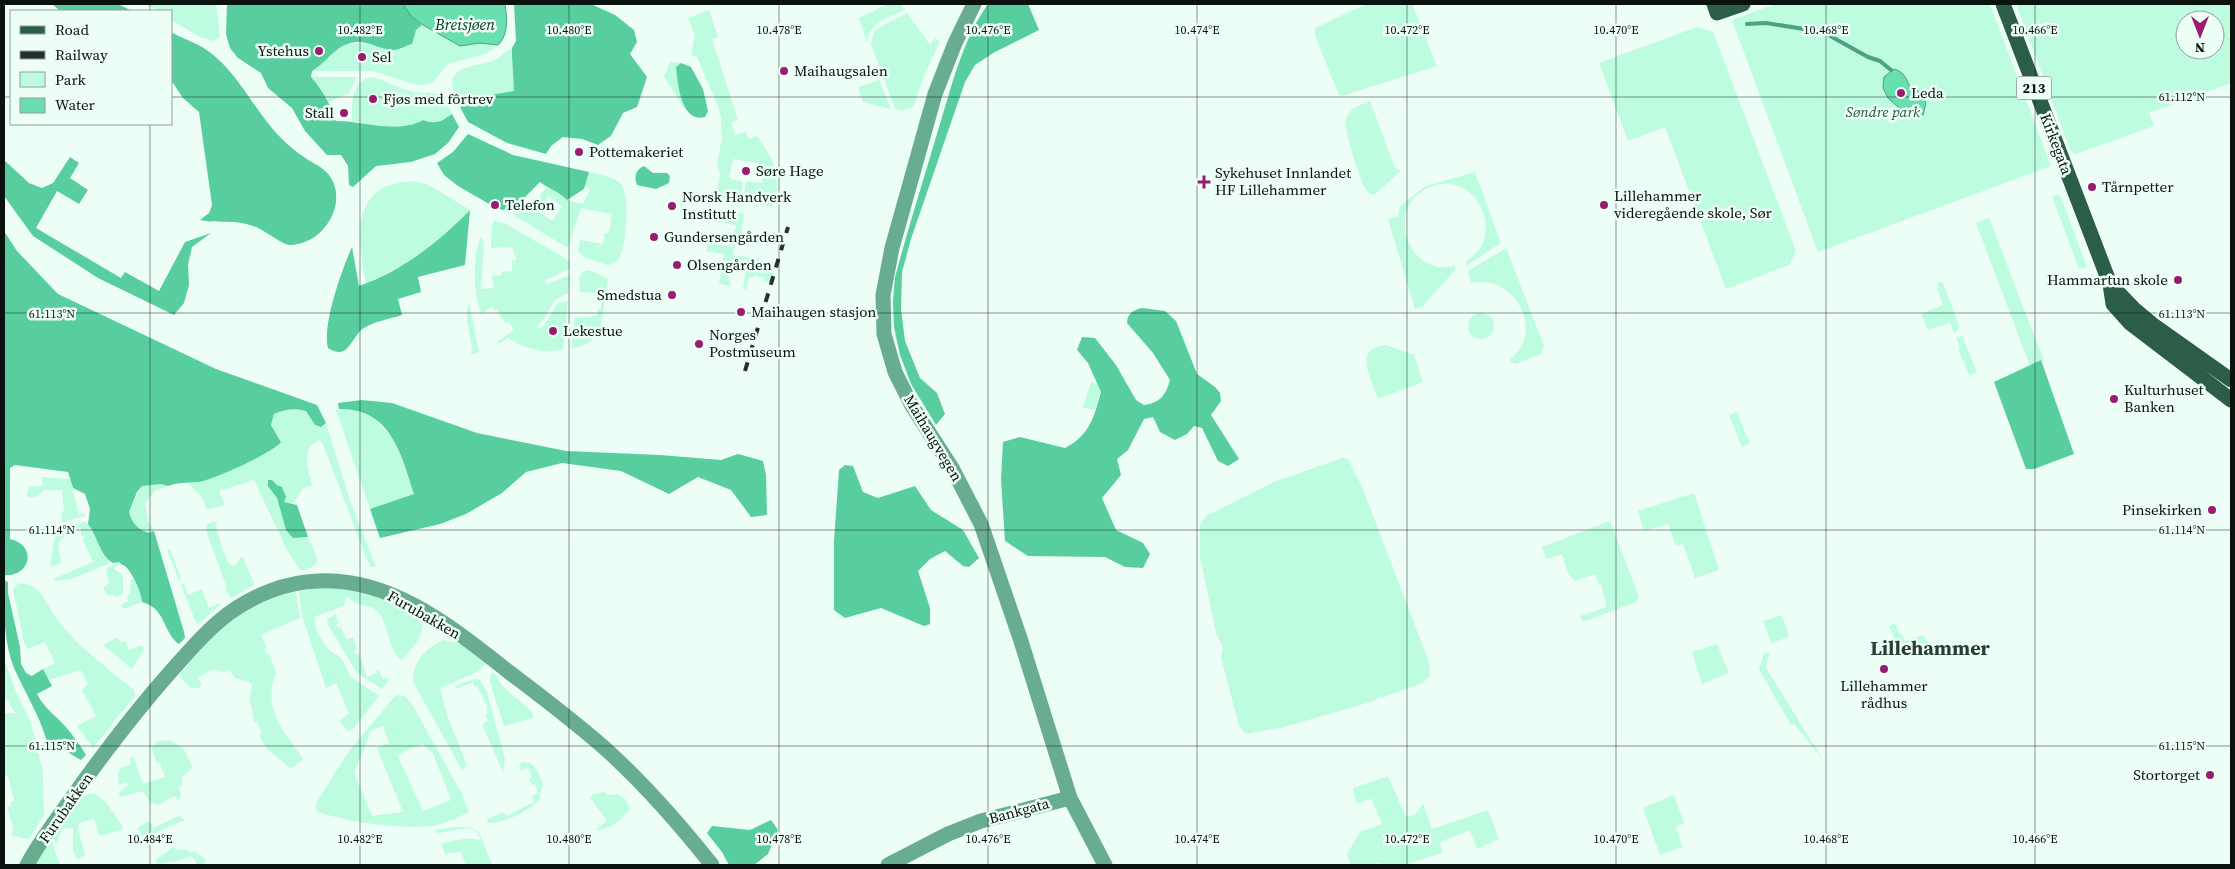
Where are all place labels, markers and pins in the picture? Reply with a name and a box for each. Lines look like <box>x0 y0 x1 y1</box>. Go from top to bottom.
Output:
place label: Ystehus <box>258 40 309 61</box>
marker: Ystehus <box>313 45 325 57</box>
place label: Sel <box>372 46 392 67</box>
marker: Sel <box>356 51 368 63</box>
place label: Maihaugsalen <box>794 60 888 81</box>
marker: Maihaugsalen <box>778 65 790 77</box>
place label: Leda <box>1911 82 1944 103</box>
marker: Leda <box>1895 87 1907 99</box>
place label: Fjøs med fôrtrev <box>383 88 494 109</box>
marker: Fjøs med fôrtrev <box>367 93 379 105</box>
place label: Stall <box>305 102 335 123</box>
marker: Stall <box>338 107 350 119</box>
place label: Pottemakeriet <box>589 141 683 162</box>
marker: Pottemakeriet <box>573 146 585 158</box>
place label: Søre Hage <box>756 160 824 181</box>
place label: Sykehuset Innlandet HF Lillehammer <box>1215 162 1351 200</box>
marker: Søre Hage <box>740 165 752 177</box>
marker: Sykehuset Innlandet HF Lillehammer <box>1197 175 1211 189</box>
place label: Tårnpetter <box>2102 176 2174 197</box>
marker: Tårnpetter <box>2086 181 2098 193</box>
place label: Lillehammer videregående skole, Sør <box>1614 185 1773 223</box>
place label: Norsk Handverk Institutt <box>682 186 792 224</box>
place label: Telefon <box>505 194 555 215</box>
marker: Telefon <box>489 199 501 211</box>
marker: Lillehammer videregående skole, Sør <box>1598 199 1610 211</box>
marker: Norsk Handverk Institutt <box>666 200 678 212</box>
place label: Gundersengården <box>664 226 784 247</box>
marker: Gundersengården <box>648 231 660 243</box>
place label: Olsengården <box>687 254 772 275</box>
marker: Olsengården <box>671 259 683 271</box>
place label: Hammartun skole <box>2047 269 2168 290</box>
marker: Hammartun skole <box>2172 274 2184 286</box>
place label: Smedstua <box>597 284 662 305</box>
marker: Smedstua <box>666 289 678 301</box>
place label: Maihaugen stasjon <box>751 301 876 322</box>
marker: Maihaugen stasjon <box>735 306 747 318</box>
place label: Lekestue <box>563 320 623 341</box>
place label: Norges Postmuseum <box>709 324 796 362</box>
marker: Lekestue <box>547 325 559 337</box>
marker: Norges Postmuseum <box>693 338 705 350</box>
place label: Kulturhuset Banken <box>2124 379 2204 417</box>
marker: Kulturhuset Banken <box>2108 393 2120 405</box>
place label: Pinsekirken <box>2122 499 2202 520</box>
marker: Pinsekirken <box>2206 504 2218 516</box>
marker: Lillehammer rådhus <box>1878 663 1890 675</box>
place label: Lillehammer rådhus <box>1840 675 1928 713</box>
place label: Stortorget <box>2133 764 2200 785</box>
marker: Stortorget <box>2204 769 2216 781</box>

